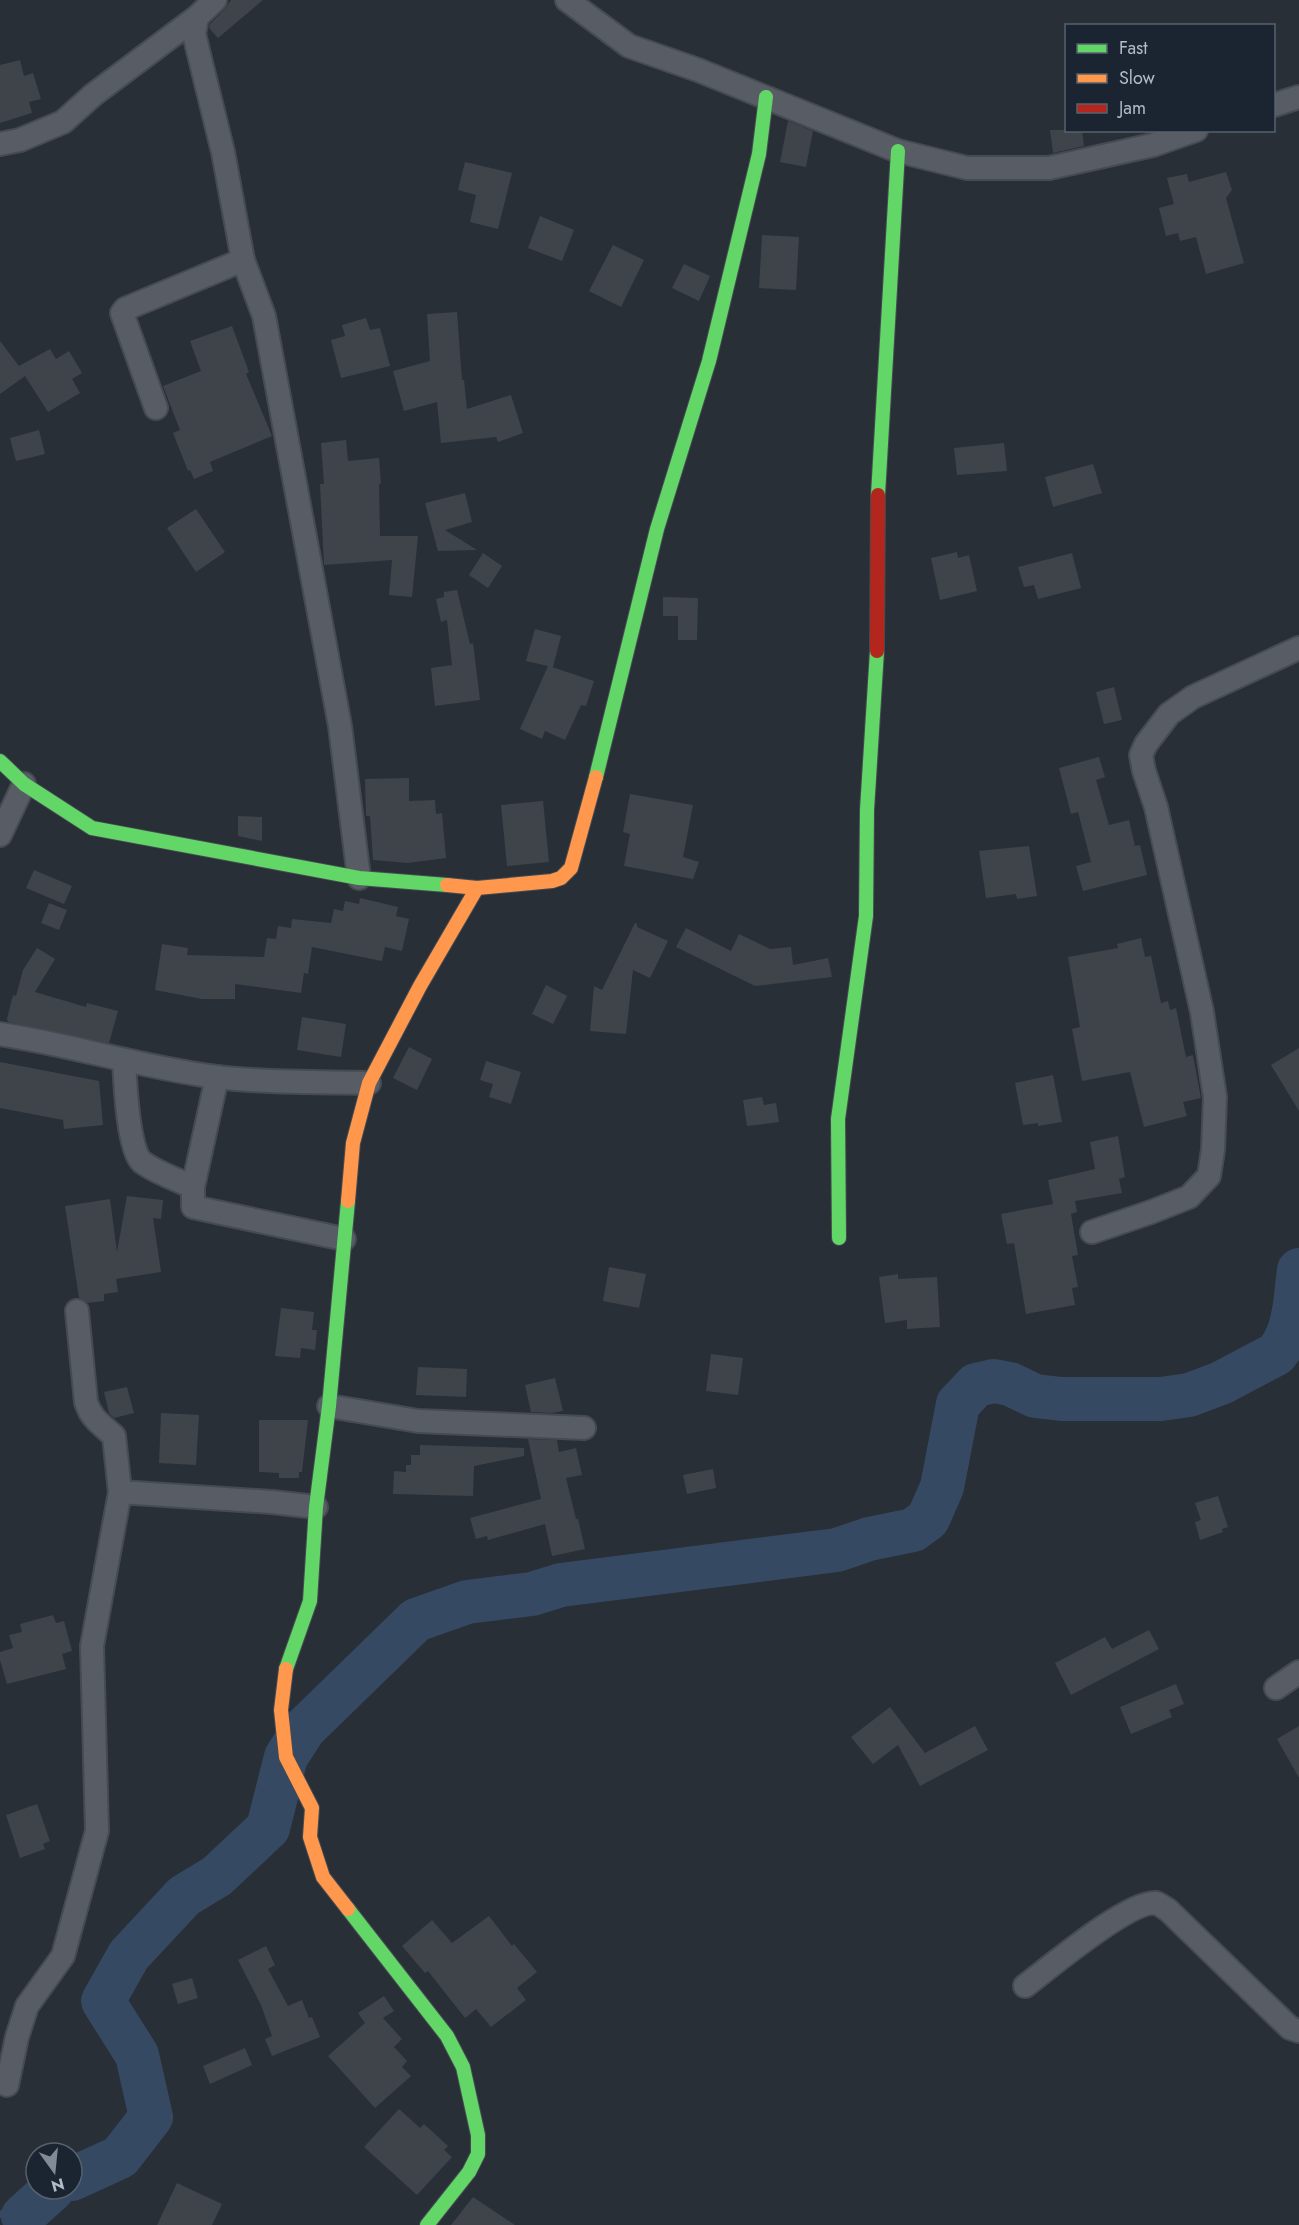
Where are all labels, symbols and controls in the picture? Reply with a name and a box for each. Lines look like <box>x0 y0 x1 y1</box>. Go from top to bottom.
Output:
legend <box>1065 24 1275 132</box>
text: Fast <box>1119 35 1148 61</box>
text: Slow <box>1119 65 1156 91</box>
text: Jam <box>1117 95 1146 121</box>
north arrow <box>24 2141 84 2201</box>
text: N <box>49 2172 67 2198</box>

